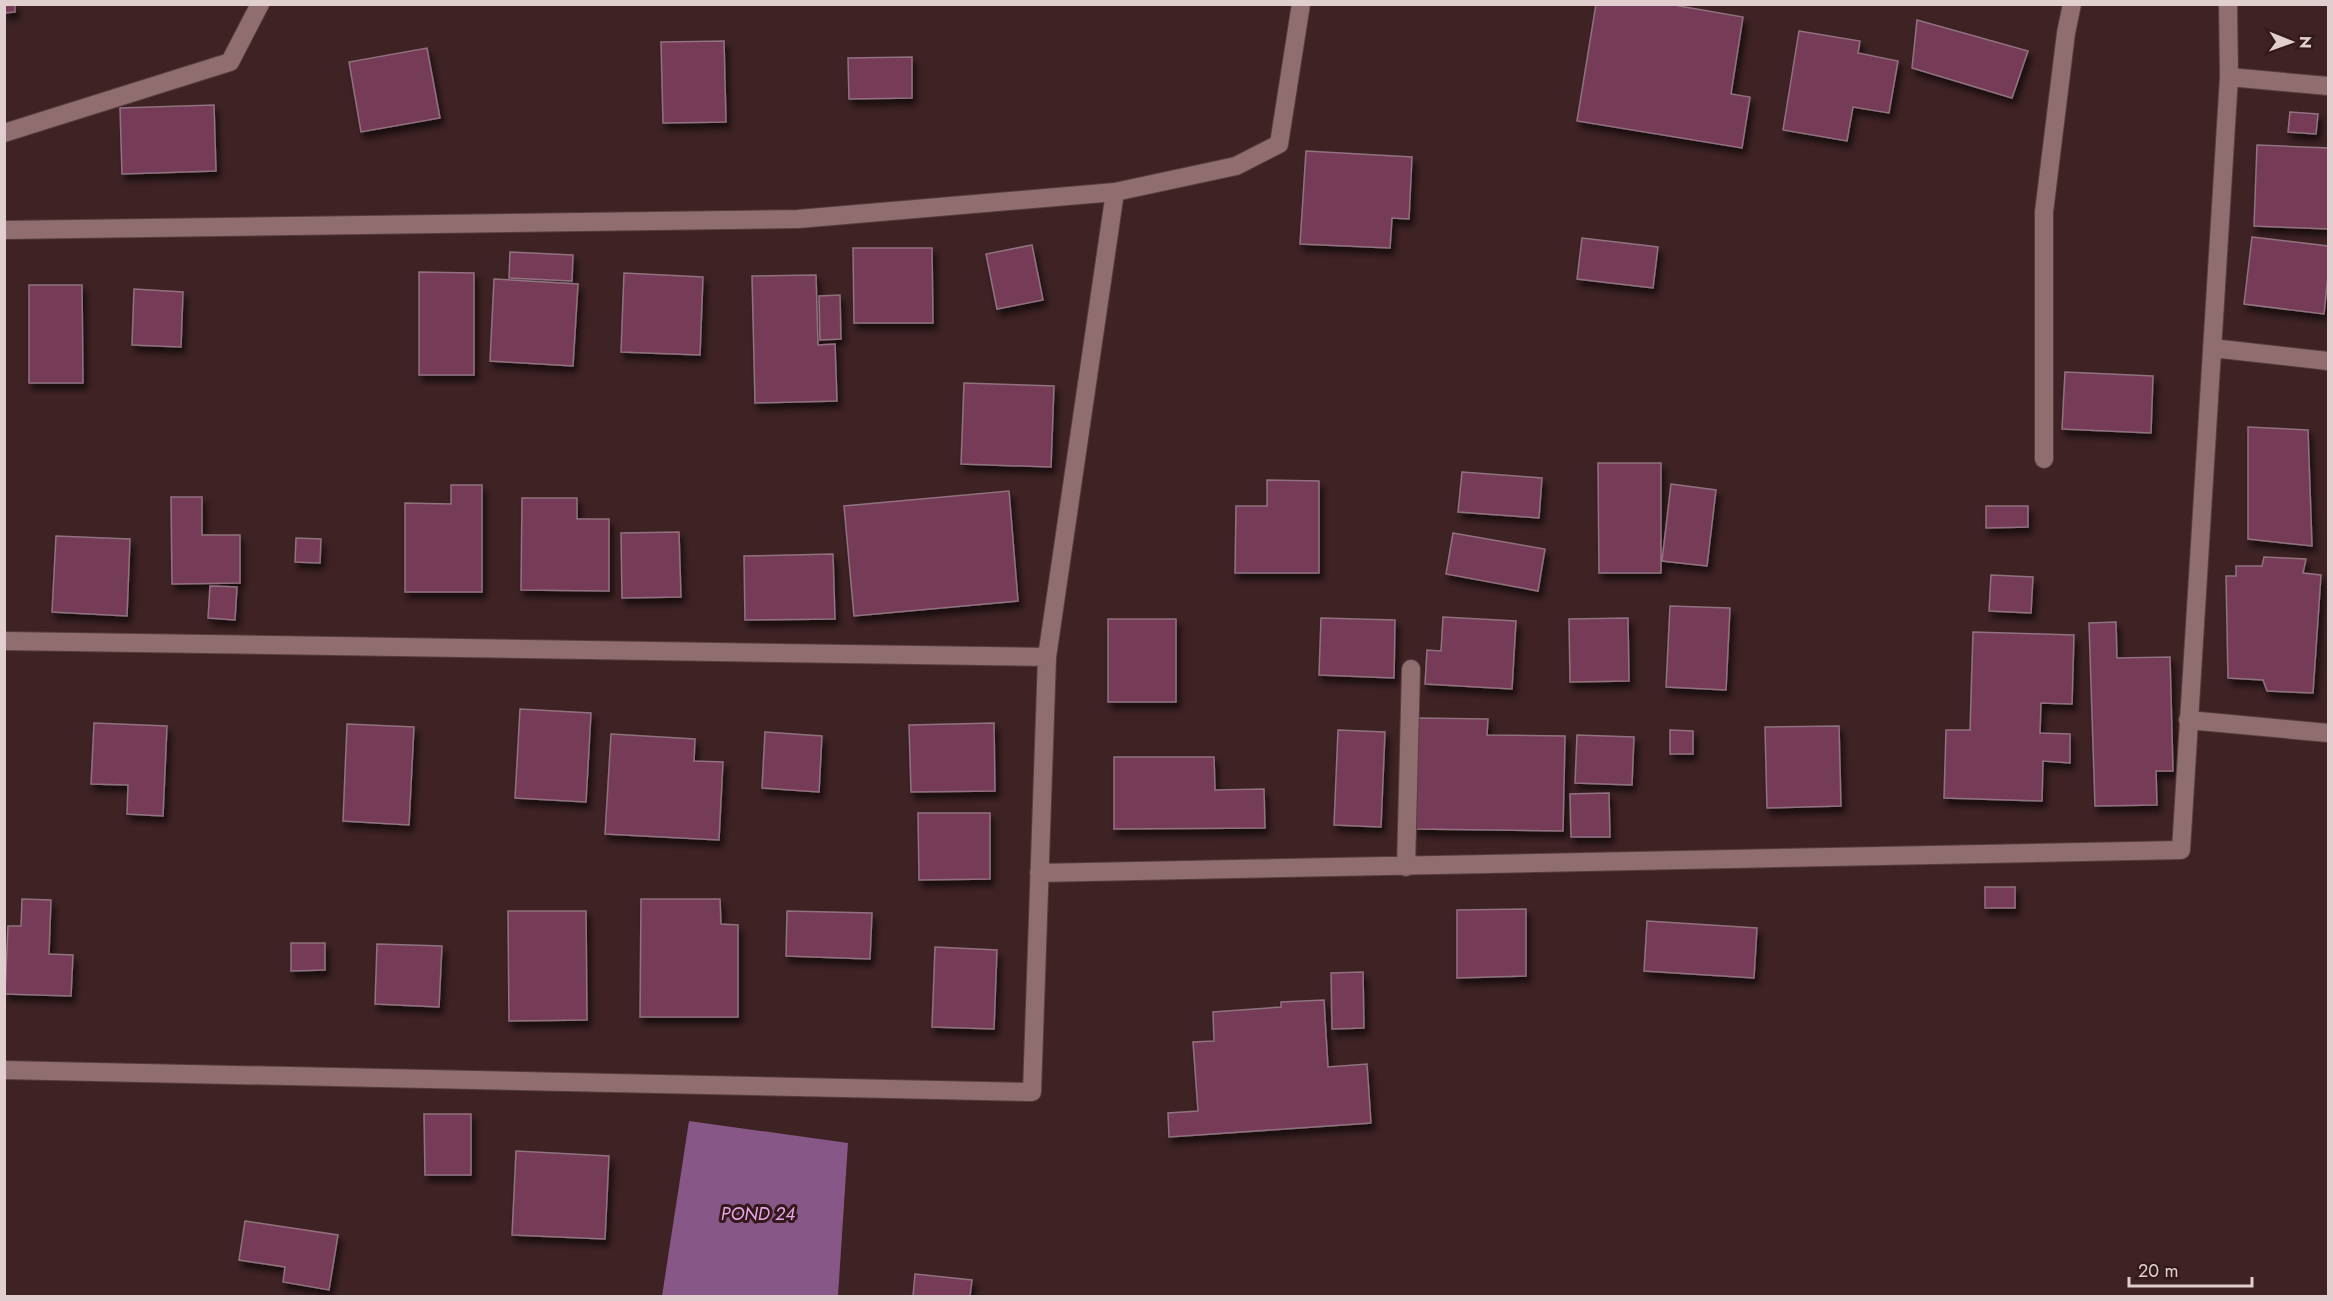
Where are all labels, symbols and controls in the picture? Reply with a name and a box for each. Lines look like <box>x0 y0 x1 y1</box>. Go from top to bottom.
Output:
north arrow <box>2261 12 2321 72</box>
text: N <box>2294 36 2317 49</box>
water label: POND 24 <box>721 1201 795 1227</box>
scale bar <box>2129 1250 2252 1288</box>
text: 20 m <box>2138 1258 2178 1284</box>

